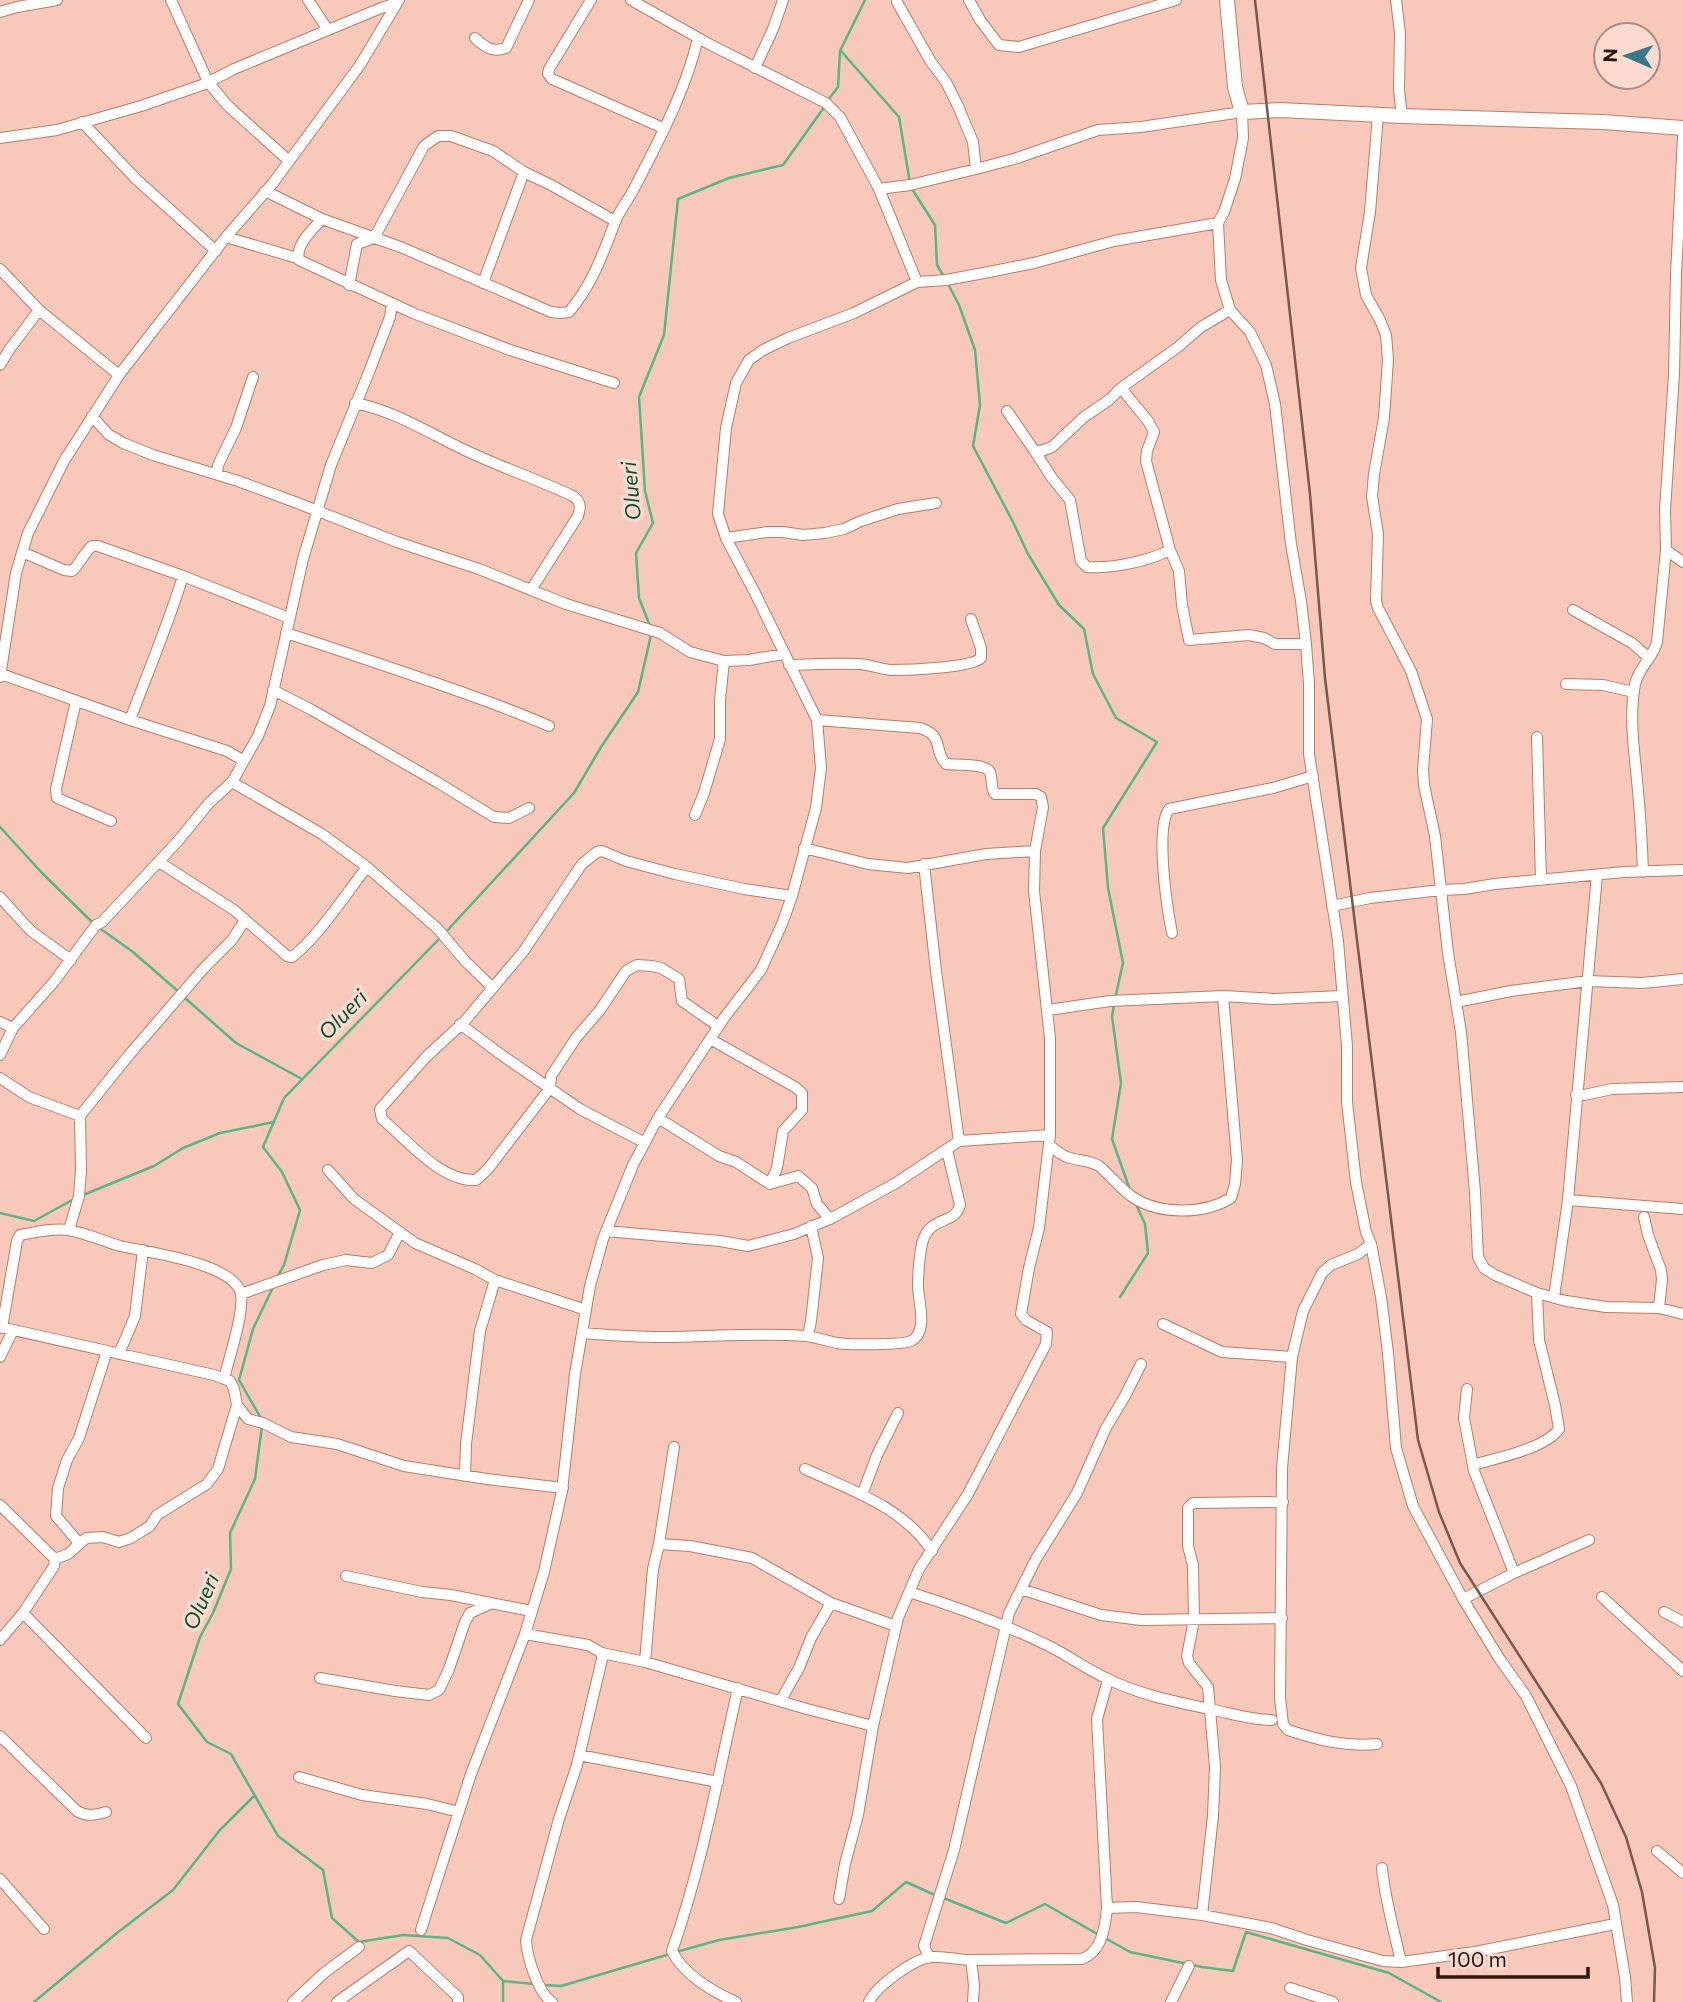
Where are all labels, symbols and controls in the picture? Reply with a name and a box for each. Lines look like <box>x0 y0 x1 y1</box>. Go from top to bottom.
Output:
north arrow <box>1592 21 1662 91</box>
text: N <box>1598 48 1621 63</box>
water label: Olueri <box>615 460 645 522</box>
water label: Olueri <box>312 984 372 1044</box>
water label: Olueri <box>177 1568 224 1633</box>
scale bar <box>1438 1936 1588 1980</box>
text: 100 m <box>1448 1946 1507 1971</box>

